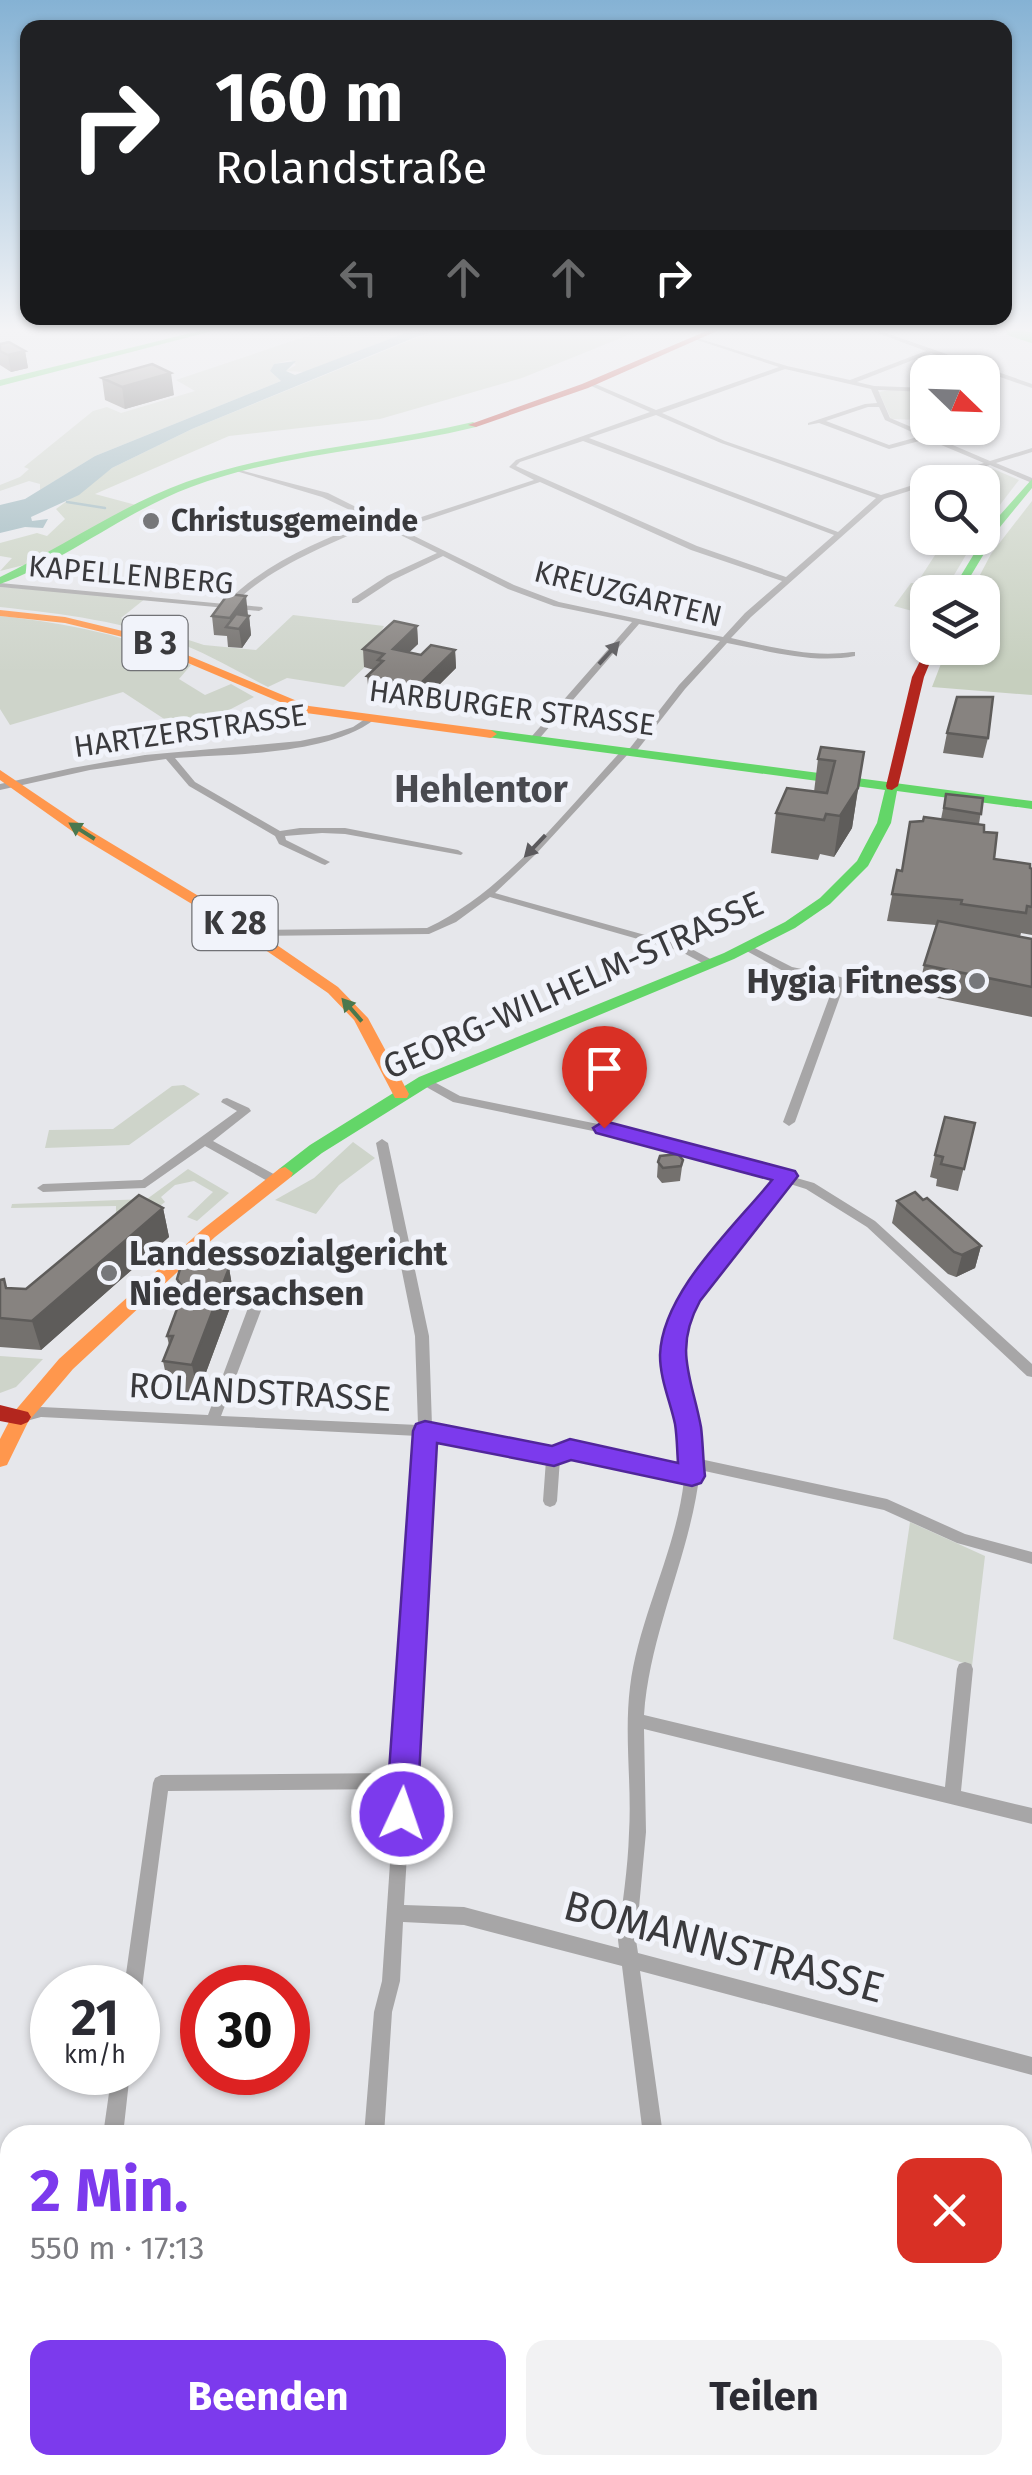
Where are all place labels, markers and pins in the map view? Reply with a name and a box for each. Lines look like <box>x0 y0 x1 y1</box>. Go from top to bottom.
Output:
place label: Christusgemeinde <box>171 503 418 539</box>
marker: Christusgemeinde <box>140 510 162 532</box>
place label: Hygia Fitness <box>747 960 957 1002</box>
marker: Hygia Fitness <box>966 970 988 992</box>
pin <box>562 1026 647 1129</box>
place label: Landessozialgericht Niedersachsen <box>129 1232 448 1314</box>
marker: Landessozialgericht Niedersachsen <box>98 1262 120 1284</box>

